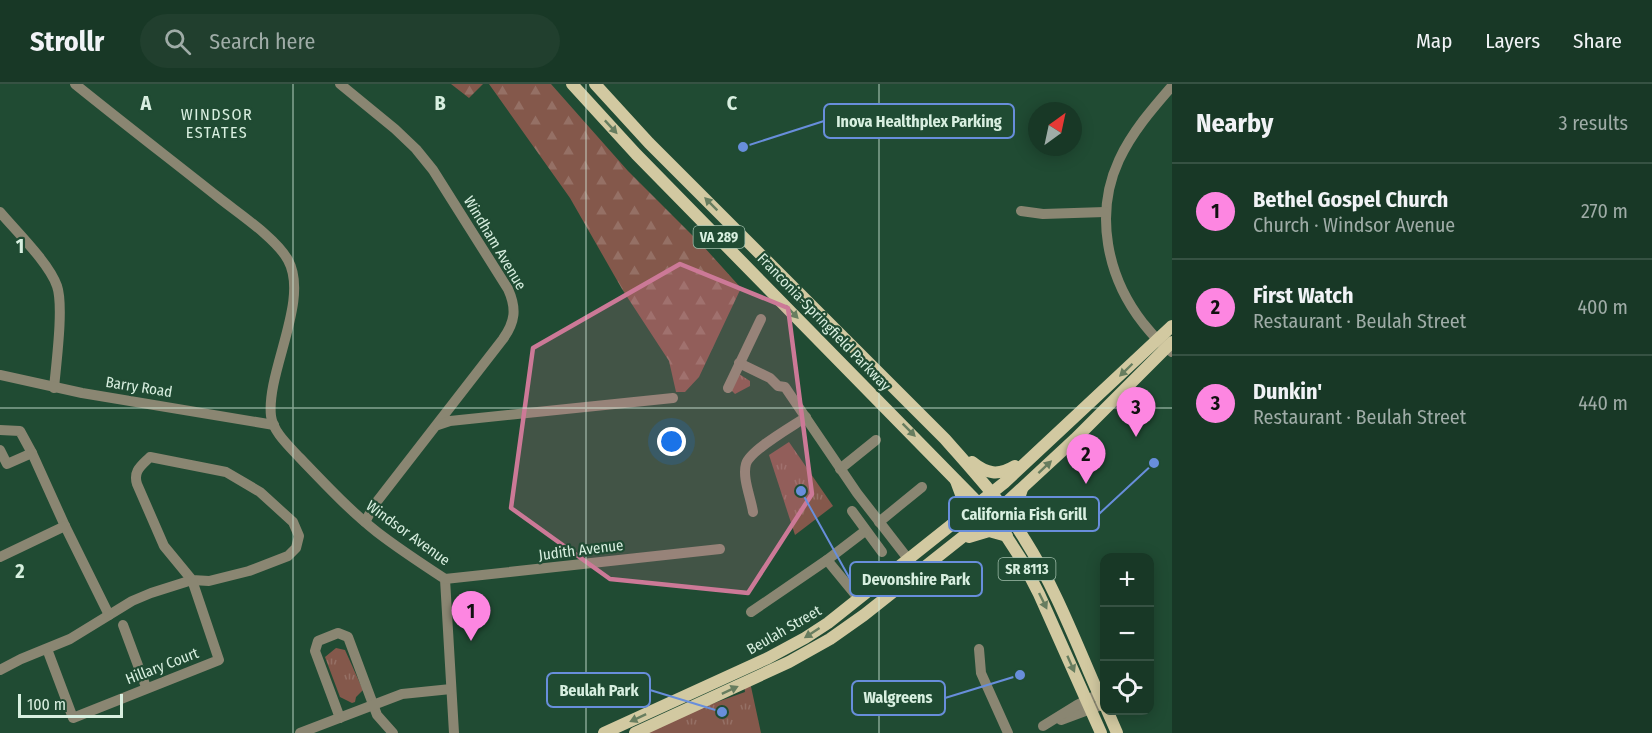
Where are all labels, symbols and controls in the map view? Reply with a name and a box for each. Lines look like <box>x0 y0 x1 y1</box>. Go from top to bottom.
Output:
search box <box>140 14 560 68</box>
text: Strollr <box>30 25 104 58</box>
icon: search <box>161 25 194 58</box>
text: Search here <box>209 28 315 55</box>
text: Map <box>1416 28 1452 54</box>
text: Layers <box>1485 28 1540 54</box>
text: Share <box>1573 28 1622 54</box>
text: A <box>140 91 153 115</box>
text: B <box>434 91 446 115</box>
text: C <box>727 91 738 115</box>
north arrow <box>1028 102 1082 156</box>
callout: Inova Healthplex Parking <box>824 104 1014 138</box>
district label: WINDSOR ESTATES <box>181 105 253 142</box>
text: Nearby <box>1196 108 1273 139</box>
text: 3 results <box>1559 111 1628 135</box>
text: Inova Healthplex Parking <box>836 112 1002 131</box>
one-way arrow <box>604 120 618 135</box>
text: Bethel Gospel Church <box>1253 186 1448 213</box>
street label: Windham Avenue <box>460 193 530 293</box>
one-way arrow <box>704 198 718 212</box>
text: 1 <box>1211 199 1220 223</box>
text: 270 m <box>1581 199 1628 223</box>
text: Church · Windsor Avenue <box>1253 213 1455 237</box>
road number: VA 289 <box>694 226 744 248</box>
text: 1 <box>16 234 24 258</box>
street label: Franconia-Springfield Parkway <box>754 250 895 395</box>
text: First Watch <box>1253 282 1353 309</box>
text: 2 <box>1211 295 1220 319</box>
text: 400 m <box>1577 295 1628 319</box>
one-way arrow <box>785 304 799 319</box>
text: Restaurant · Beulah Street <box>1253 309 1466 333</box>
one-way arrow <box>1119 362 1133 376</box>
street label: Barry Road <box>104 373 174 401</box>
text: Dunkin' <box>1253 378 1322 405</box>
pin: 3 <box>1116 388 1156 437</box>
text: 3 <box>1211 391 1220 415</box>
text: 440 m <box>1578 391 1628 415</box>
text: Restaurant · Beulah Street <box>1253 405 1466 429</box>
one-way arrow <box>902 423 916 438</box>
your location <box>657 427 686 456</box>
pin: 2 <box>1066 434 1106 484</box>
one-way arrow <box>1038 460 1053 474</box>
street label: Windsor Avenue <box>363 497 453 569</box>
callout: California Fish Grill <box>949 497 1099 531</box>
text: California Fish Grill <box>961 505 1087 524</box>
street label: Judith Avenue <box>538 536 624 564</box>
map controls <box>1100 553 1154 715</box>
button: + <box>1100 553 1154 607</box>
road number: SR 8113 <box>998 558 1056 580</box>
text: 2 <box>14 559 25 583</box>
callout: Devonshire Park <box>850 562 982 596</box>
text: Devonshire Park <box>862 570 971 589</box>
pin: 1 <box>452 592 490 641</box>
one-way arrow <box>1037 592 1047 610</box>
street label: Beulah Street <box>744 601 825 659</box>
button: − <box>1100 607 1154 661</box>
one-way arrow <box>804 628 820 639</box>
street label: Hillary Court <box>123 644 201 688</box>
one-way arrow <box>1066 655 1075 672</box>
button: locate <box>1100 661 1154 715</box>
callout: Beulah Park <box>547 673 650 707</box>
text: Beulah Park <box>559 681 639 700</box>
callout: Walgreens <box>852 681 945 715</box>
one-way arrow <box>722 685 739 694</box>
text: Walgreens <box>863 688 933 707</box>
scale bar <box>18 691 123 718</box>
text: 100 m <box>27 695 66 714</box>
one-way arrow <box>629 713 646 722</box>

